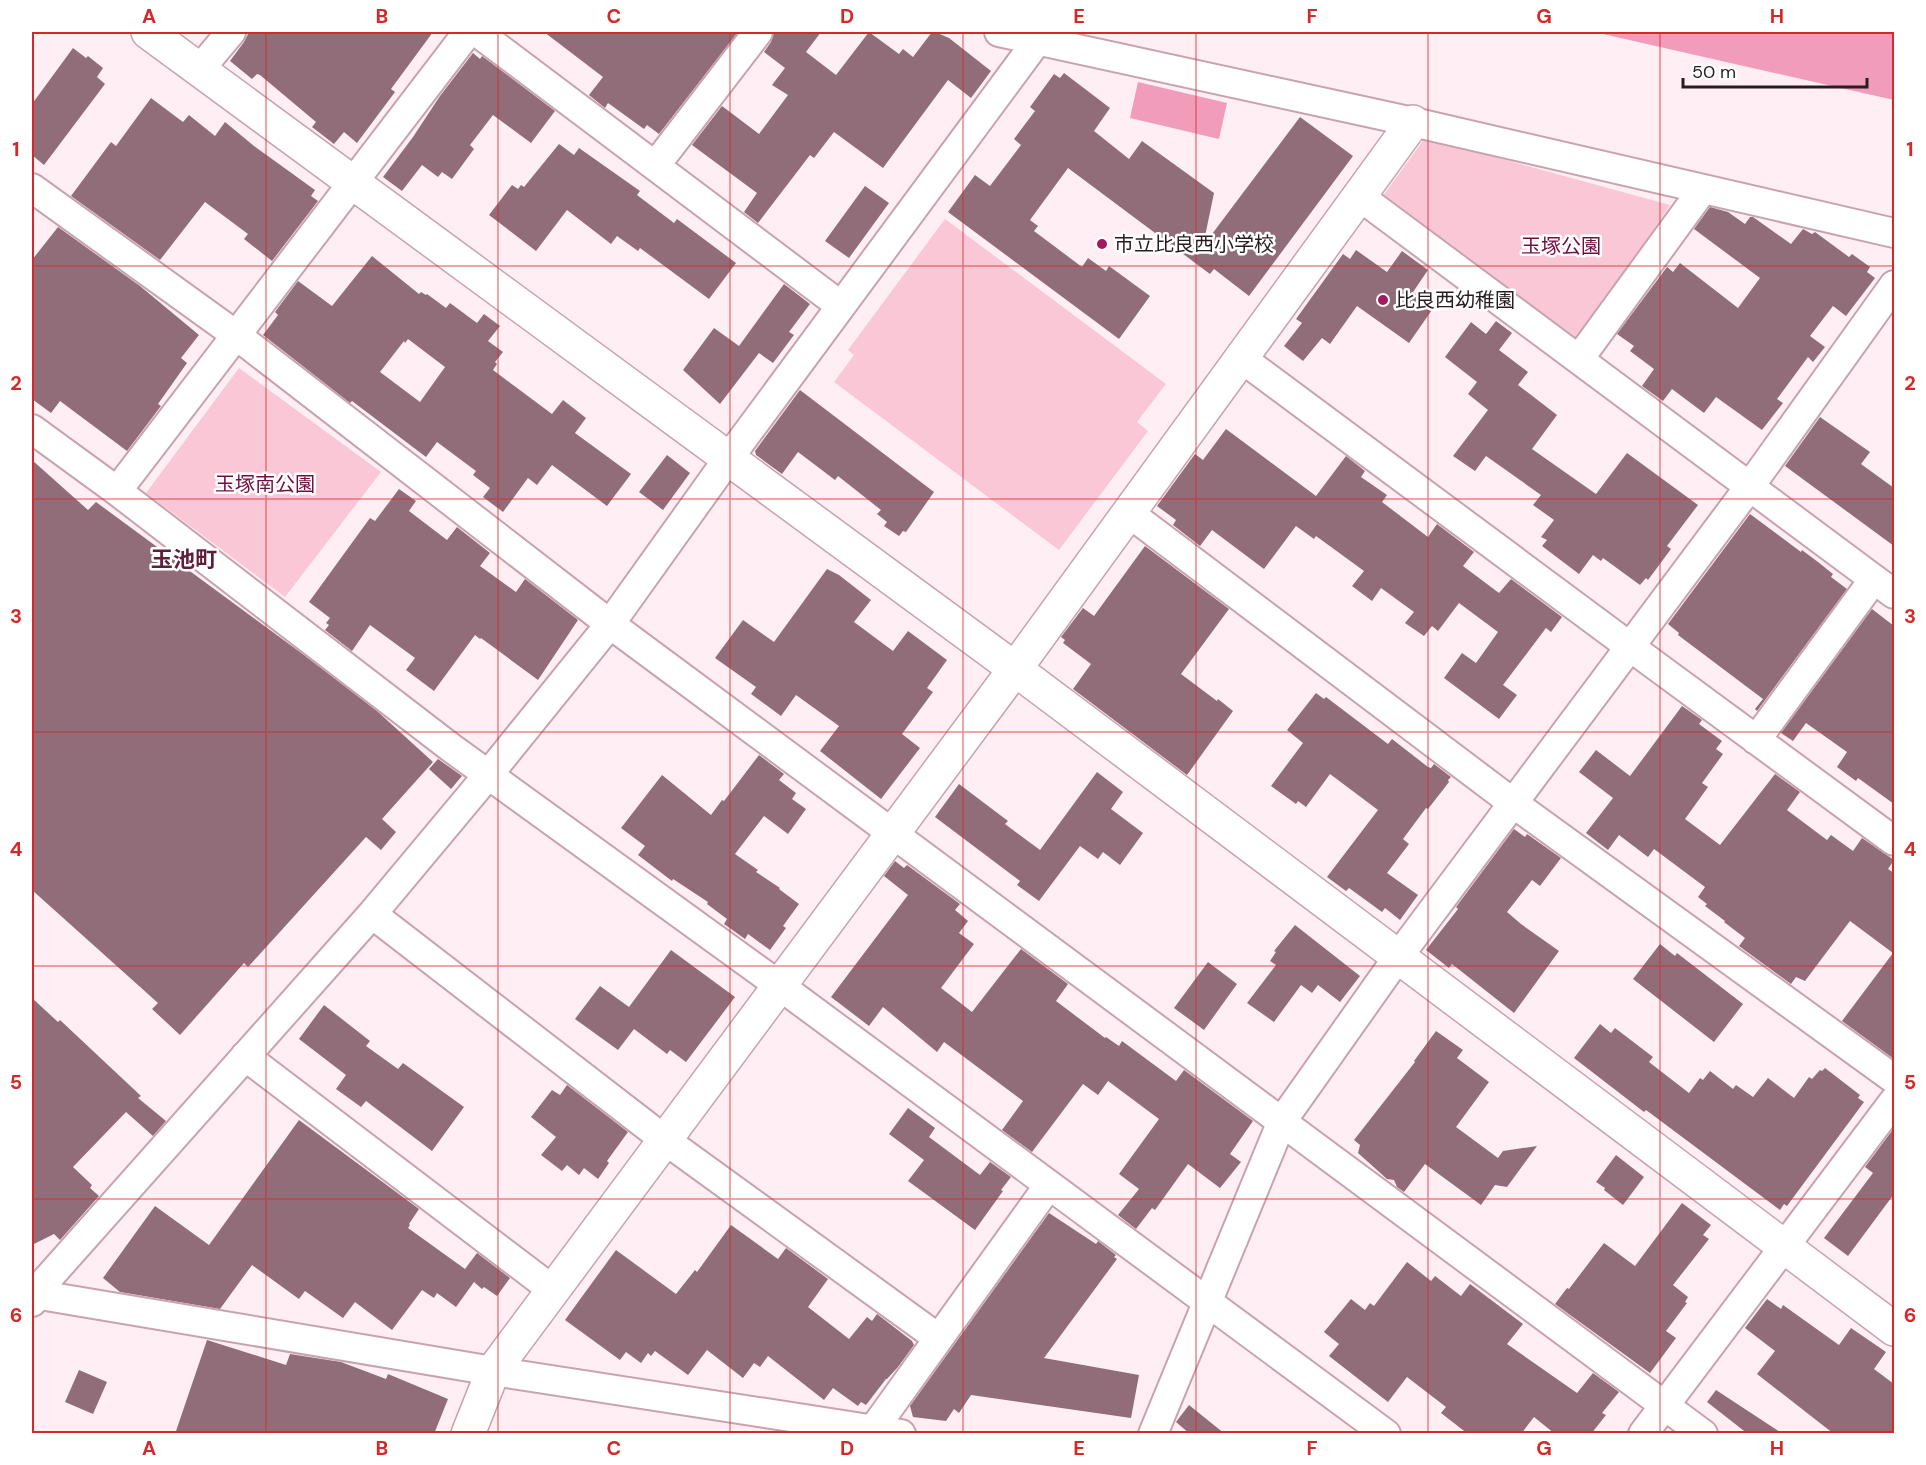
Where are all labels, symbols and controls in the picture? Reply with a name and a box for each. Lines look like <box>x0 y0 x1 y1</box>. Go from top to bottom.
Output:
text: A <box>142 3 156 29</box>
text: B <box>376 3 388 29</box>
text: C <box>607 3 621 29</box>
text: D <box>840 3 854 29</box>
text: E <box>1073 3 1085 29</box>
text: F <box>1306 3 1318 29</box>
text: G <box>1536 3 1552 29</box>
text: H <box>1770 3 1784 29</box>
scale bar <box>1683 51 1868 89</box>
text: 50 m <box>1692 60 1736 84</box>
text: 1 <box>12 136 20 162</box>
text: 1 <box>1906 136 1914 162</box>
place label: 市立比良西小学校 <box>1114 231 1274 257</box>
park label: 玉塚公園 <box>1521 233 1601 259</box>
marker: 市立比良西小学校 <box>1095 237 1109 251</box>
place label: 比良西幼稚園 <box>1395 287 1515 313</box>
marker: 比良西幼稚園 <box>1376 293 1390 307</box>
text: 2 <box>10 370 22 396</box>
text: 2 <box>1904 370 1916 396</box>
park label: 玉塚南公園 <box>215 471 315 497</box>
district label: 玉池町 <box>151 545 217 574</box>
text: 3 <box>10 603 22 629</box>
text: 3 <box>1904 603 1916 629</box>
text: 4 <box>10 836 23 862</box>
text: 4 <box>1904 836 1917 862</box>
text: 5 <box>10 1069 22 1095</box>
text: 5 <box>1904 1069 1916 1095</box>
text: 6 <box>10 1302 22 1328</box>
text: 6 <box>1904 1302 1916 1328</box>
text: A <box>142 1435 156 1461</box>
text: B <box>376 1435 388 1461</box>
text: C <box>607 1435 621 1461</box>
text: D <box>840 1435 854 1461</box>
text: E <box>1073 1435 1085 1461</box>
text: F <box>1306 1435 1318 1461</box>
text: G <box>1536 1435 1552 1461</box>
text: H <box>1770 1435 1784 1461</box>

